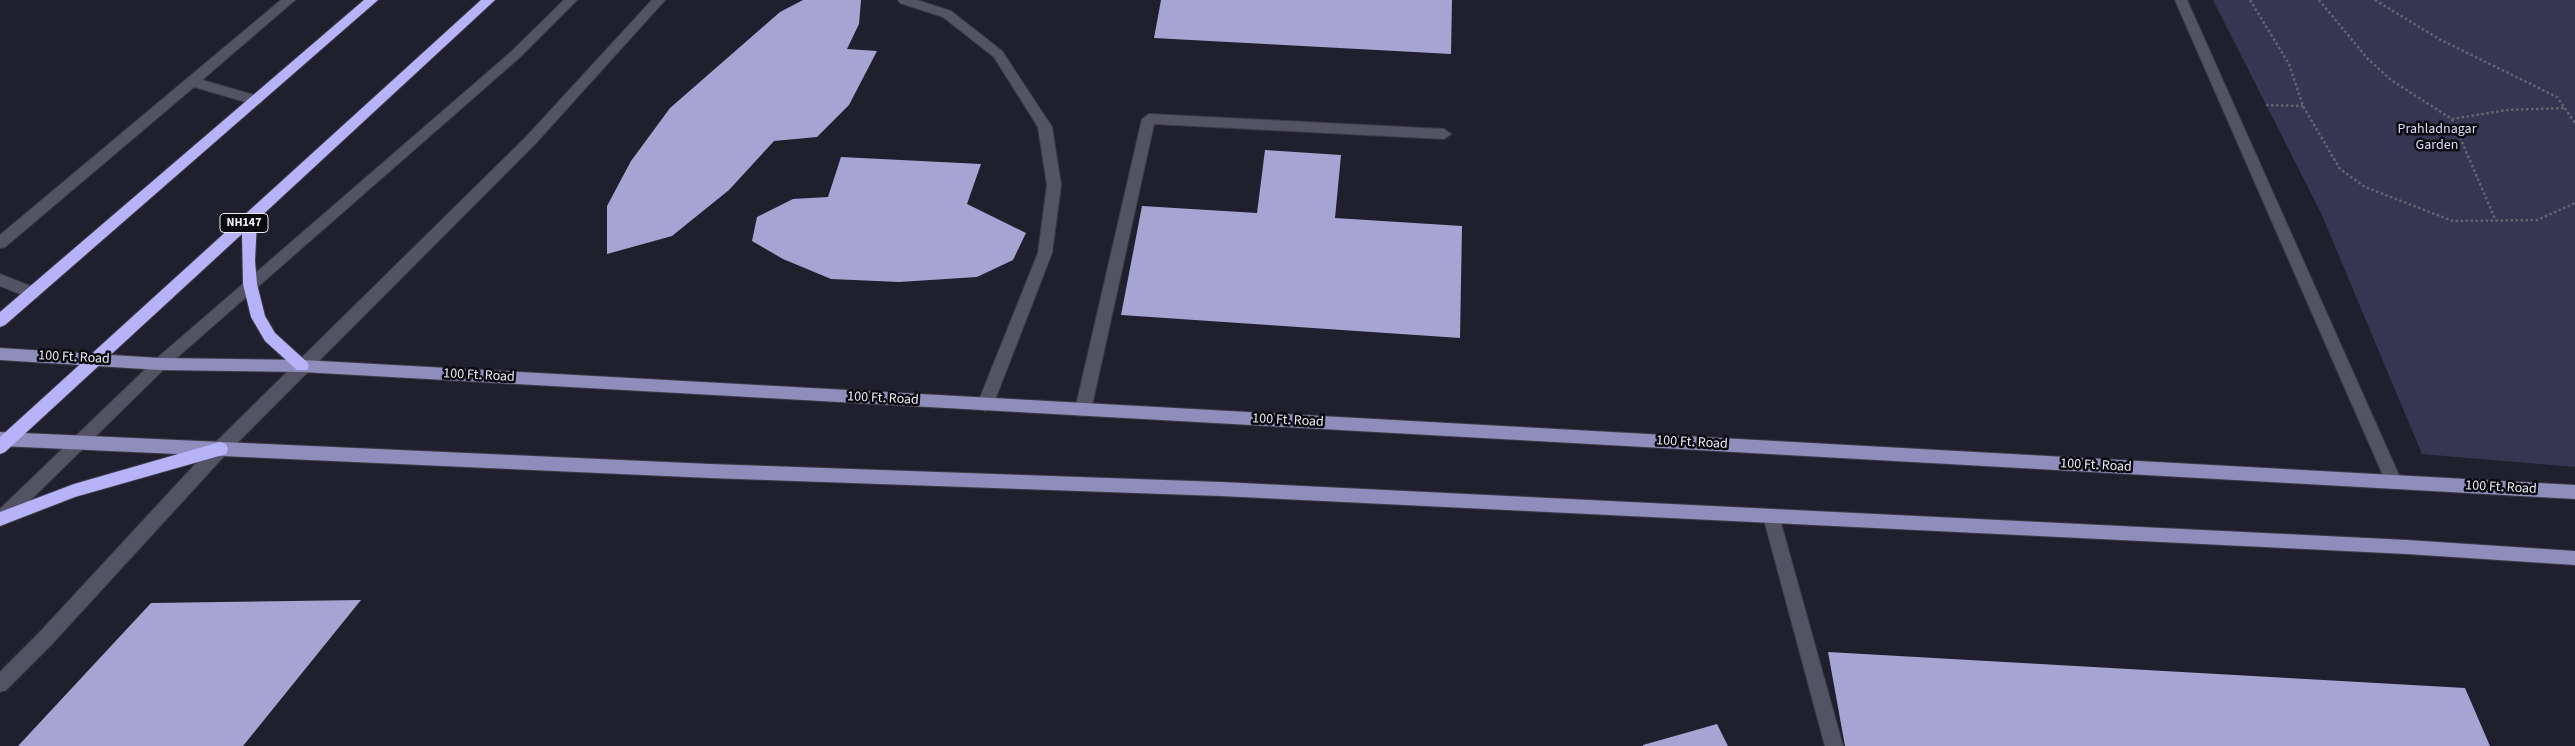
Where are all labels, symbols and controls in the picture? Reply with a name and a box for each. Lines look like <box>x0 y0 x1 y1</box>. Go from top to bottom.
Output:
park label: Prahladnagar Garden <box>2398 122 2476 154</box>
road number: NH147 <box>220 214 268 232</box>
street label: 100 Ft. Road <box>38 348 110 368</box>
street label: 100 Ft. Road <box>443 366 515 386</box>
street label: 100 Ft. Road <box>847 389 919 409</box>
street label: 100 Ft. Road <box>1252 411 1324 431</box>
street label: 100 Ft. Road <box>1656 433 1728 453</box>
street label: 100 Ft. Road <box>2060 456 2132 476</box>
street label: 100 Ft. Road <box>2465 478 2537 498</box>

